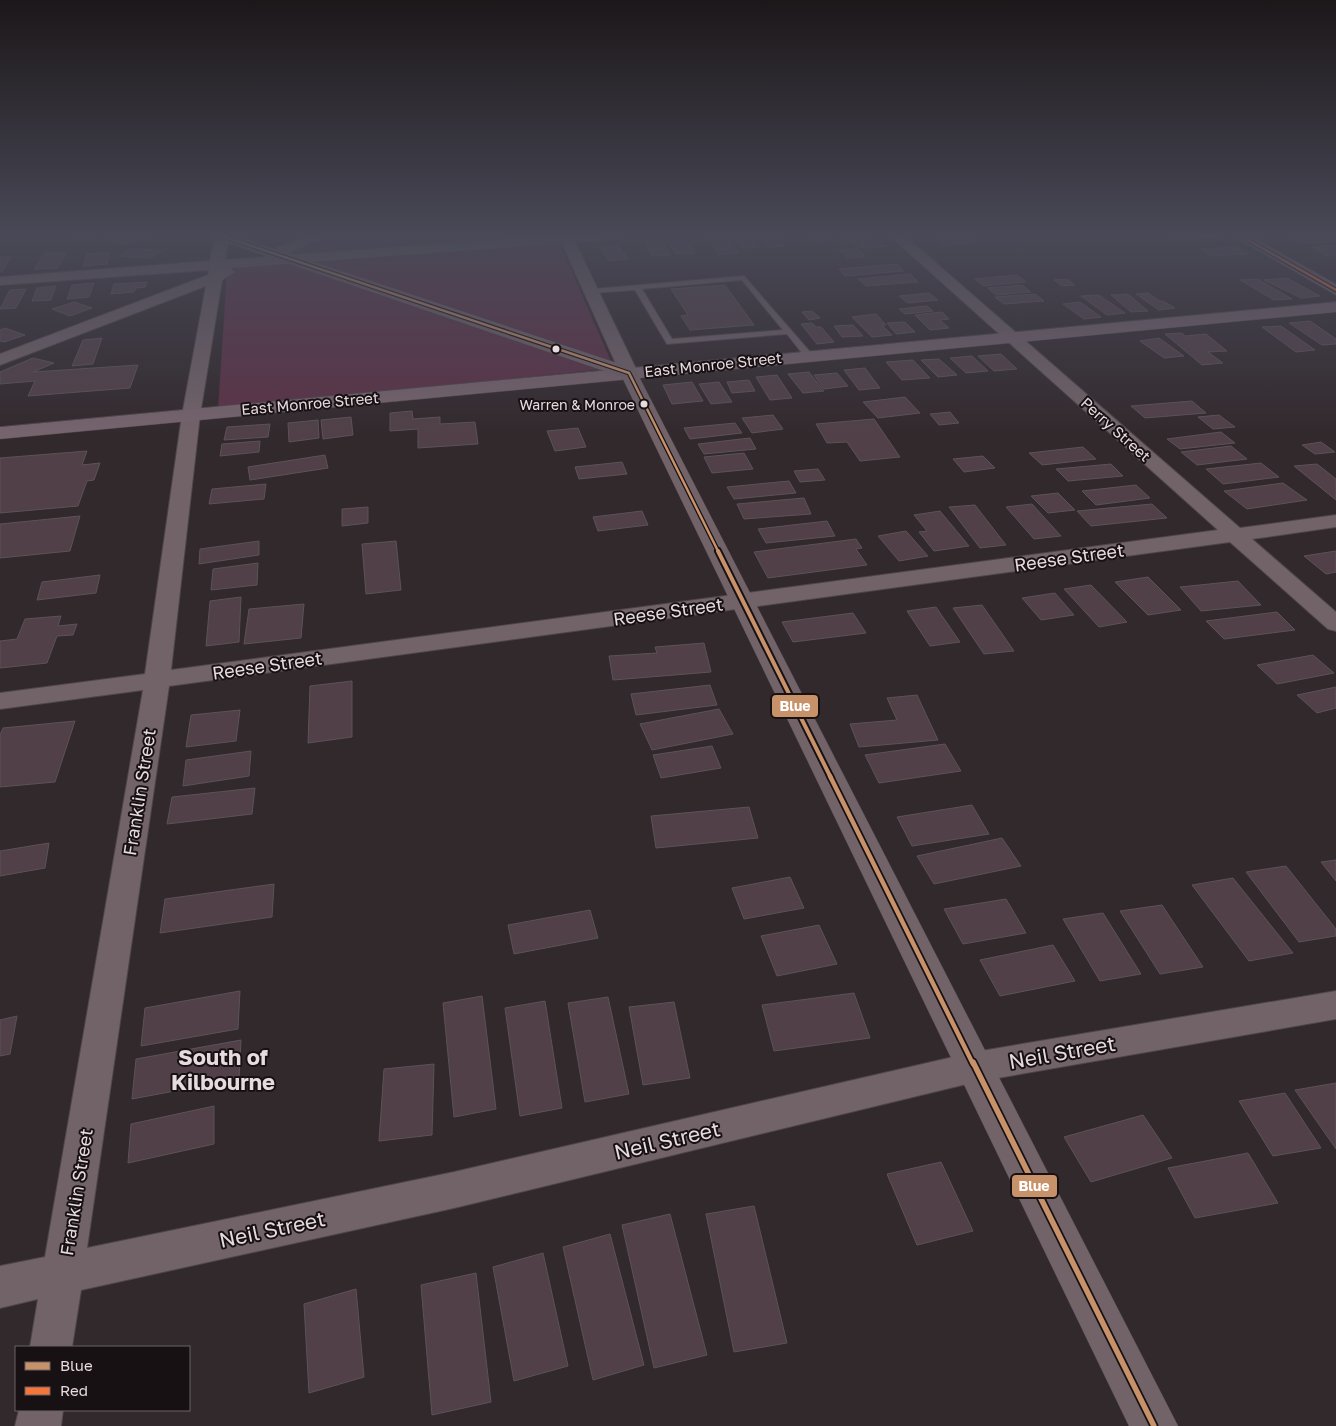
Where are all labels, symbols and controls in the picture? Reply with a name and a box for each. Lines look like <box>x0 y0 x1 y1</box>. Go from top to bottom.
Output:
unlabelled marker <box>551 344 561 354</box>
street label: East Monroe Street <box>644 348 782 380</box>
street label: East Monroe Street <box>241 388 379 418</box>
street label: Perry Street <box>1078 393 1154 465</box>
place label: Warren & Monroe <box>519 396 635 413</box>
marker: Warren & Monroe <box>639 399 649 409</box>
street label: Reese Street <box>1013 538 1125 576</box>
street label: Reese Street <box>612 592 724 630</box>
street label: Reese Street <box>211 646 323 684</box>
line badge: Blue <box>771 694 819 718</box>
text: Blue <box>779 697 811 714</box>
street label: Franklin Street <box>118 727 160 857</box>
street label: Neil Street <box>1007 1030 1117 1074</box>
district label: South of Kilbourne <box>171 1043 275 1095</box>
street label: Neil Street <box>612 1115 722 1165</box>
street label: Franklin Street <box>55 1127 97 1257</box>
line badge: Blue <box>1011 1174 1058 1198</box>
text: Blue <box>1018 1177 1050 1194</box>
street label: Neil Street <box>217 1205 327 1253</box>
legend <box>15 1346 190 1411</box>
text: Blue <box>60 1356 93 1374</box>
text: Red <box>60 1381 88 1399</box>

